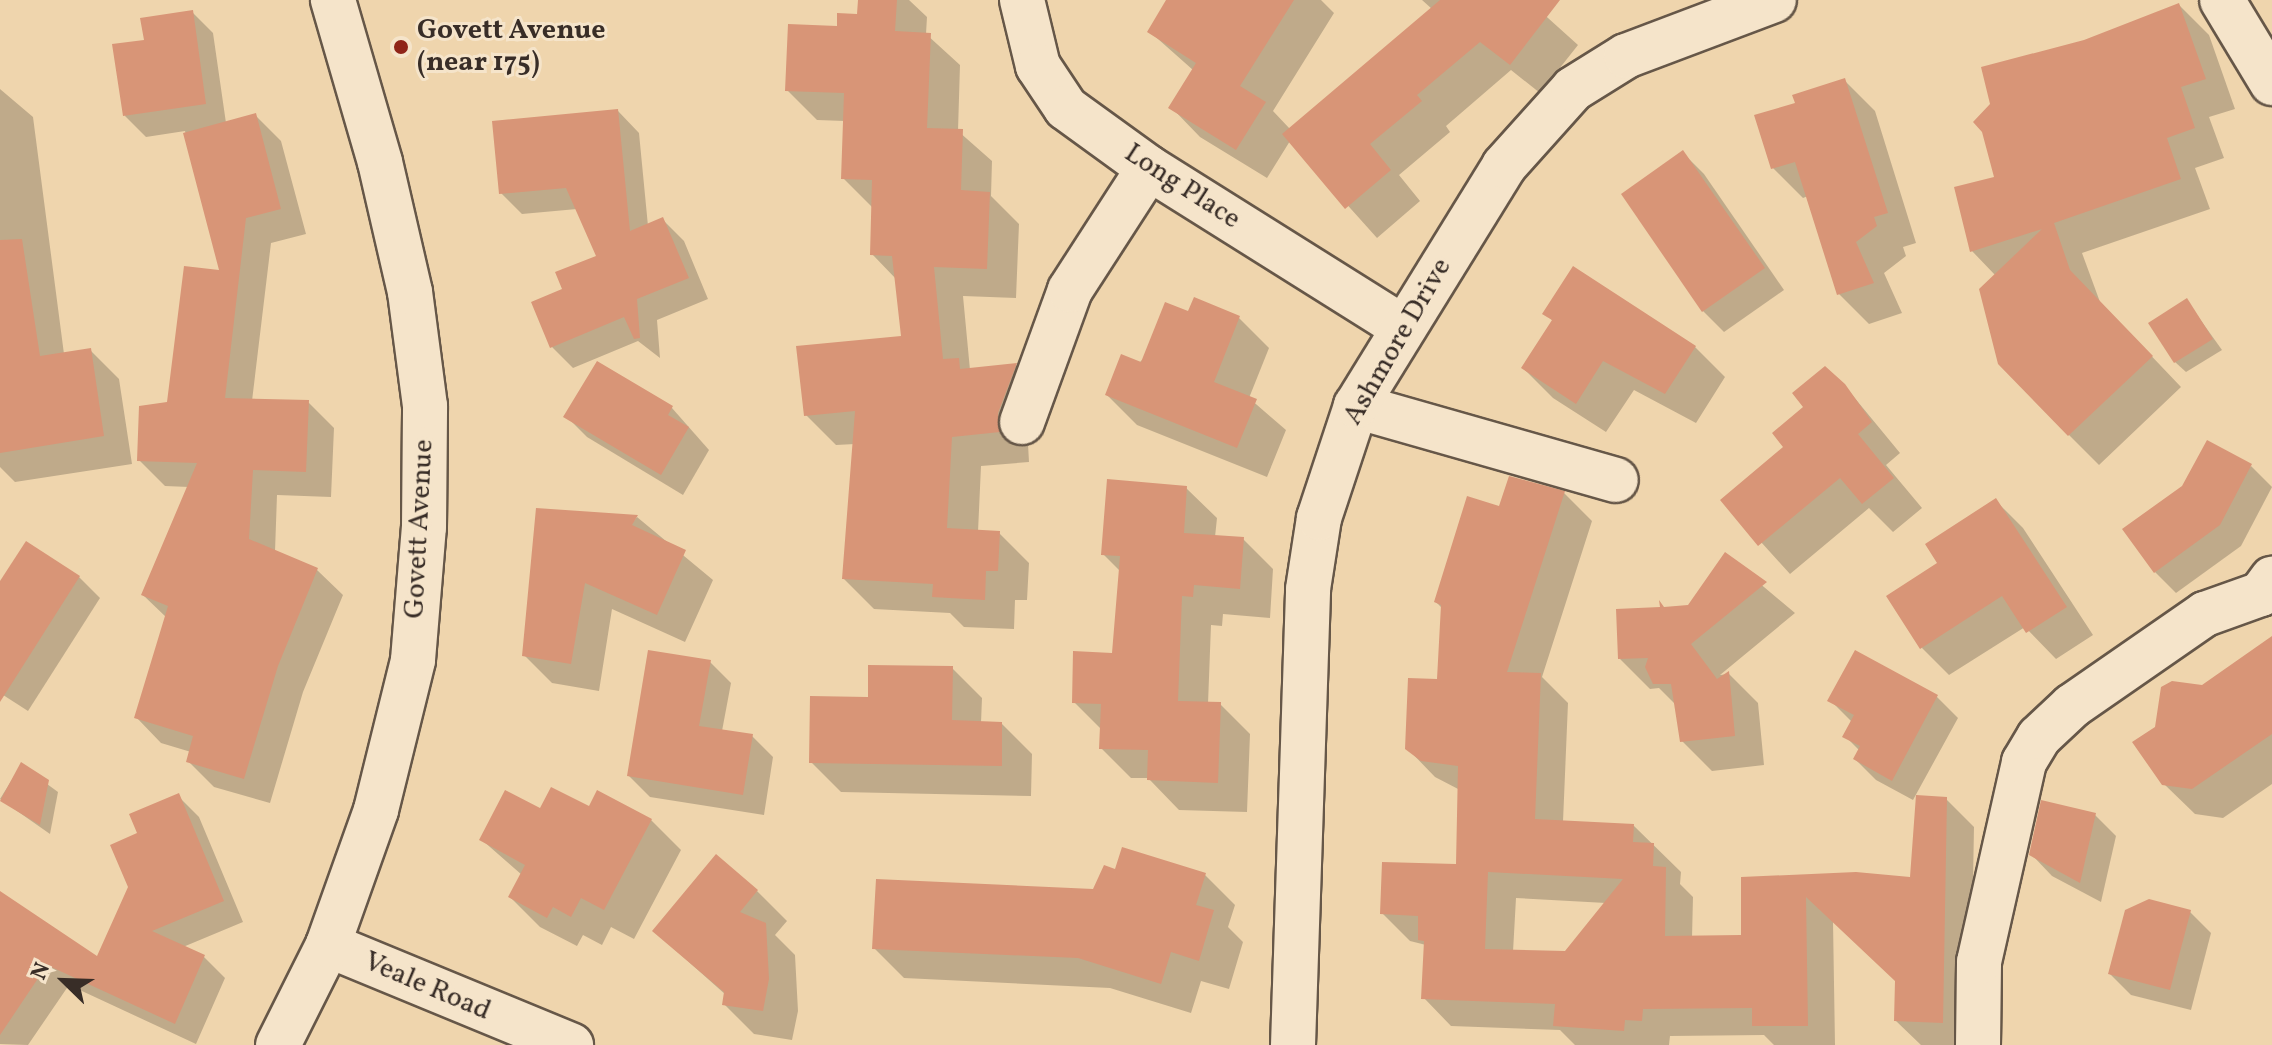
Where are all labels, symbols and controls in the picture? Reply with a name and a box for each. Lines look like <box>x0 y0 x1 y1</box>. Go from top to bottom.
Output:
place label: Govett Avenue (near 175) <box>417 14 606 80</box>
marker: Govett Avenue (near 175) <box>392 38 410 56</box>
street label: Long Place <box>1118 137 1246 237</box>
street label: Ashmore Drive <box>1337 253 1459 431</box>
street label: Govett Avenue <box>399 439 441 619</box>
north arrow <box>24 941 104 1021</box>
street label: Veale Road <box>359 945 495 1029</box>
text: N <box>24 958 59 985</box>

